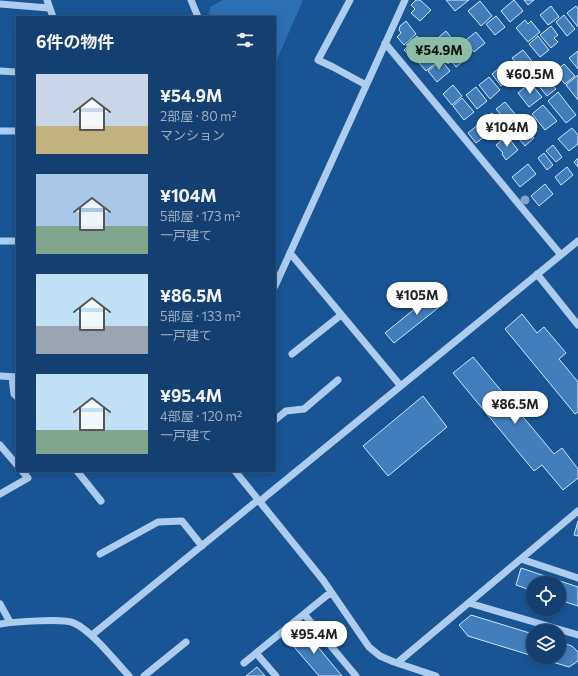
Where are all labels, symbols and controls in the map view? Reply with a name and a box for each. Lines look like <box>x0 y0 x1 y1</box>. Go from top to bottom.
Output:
icon: filters <box>234 29 256 51</box>
text: 6件の物件 <box>36 31 115 52</box>
pin: ¥54.9M <box>406 37 472 71</box>
text: ¥54.9M <box>415 42 463 58</box>
pin: ¥60.5M <box>497 61 563 95</box>
text: ¥60.5M <box>506 66 554 82</box>
text: ¥54.9M <box>160 85 222 106</box>
icon: home <box>68 90 116 138</box>
text: 2部屋 · 80 m² <box>160 108 237 124</box>
pin: ¥104M <box>479 114 535 148</box>
text: ¥104M <box>485 119 529 135</box>
text: マンション <box>160 127 225 143</box>
text: ¥104M <box>160 185 217 206</box>
icon: home <box>68 190 116 238</box>
text: 5部屋 · 173 m² <box>160 208 240 224</box>
text: 一戸建て <box>160 227 212 243</box>
pin: ¥105M <box>389 282 445 316</box>
text: ¥86.5M <box>160 285 222 306</box>
text: ¥105M <box>396 287 438 303</box>
icon: home <box>68 290 116 338</box>
text: 5部屋 · 133 m² <box>160 308 241 324</box>
text: 一戸建て <box>160 327 212 343</box>
text: ¥95.4M <box>160 385 222 406</box>
icon: home <box>68 390 116 438</box>
pin: ¥86.5M <box>482 391 548 425</box>
text: ¥86.5M <box>491 396 539 412</box>
text: 4部屋 · 120 m² <box>160 408 242 424</box>
text: 一戸建て <box>160 427 212 443</box>
map controls <box>526 576 566 664</box>
button: locate <box>526 576 566 616</box>
pin: ¥95.4M <box>281 621 347 655</box>
button: layers <box>526 624 566 664</box>
text: ¥95.4M <box>290 626 338 642</box>

